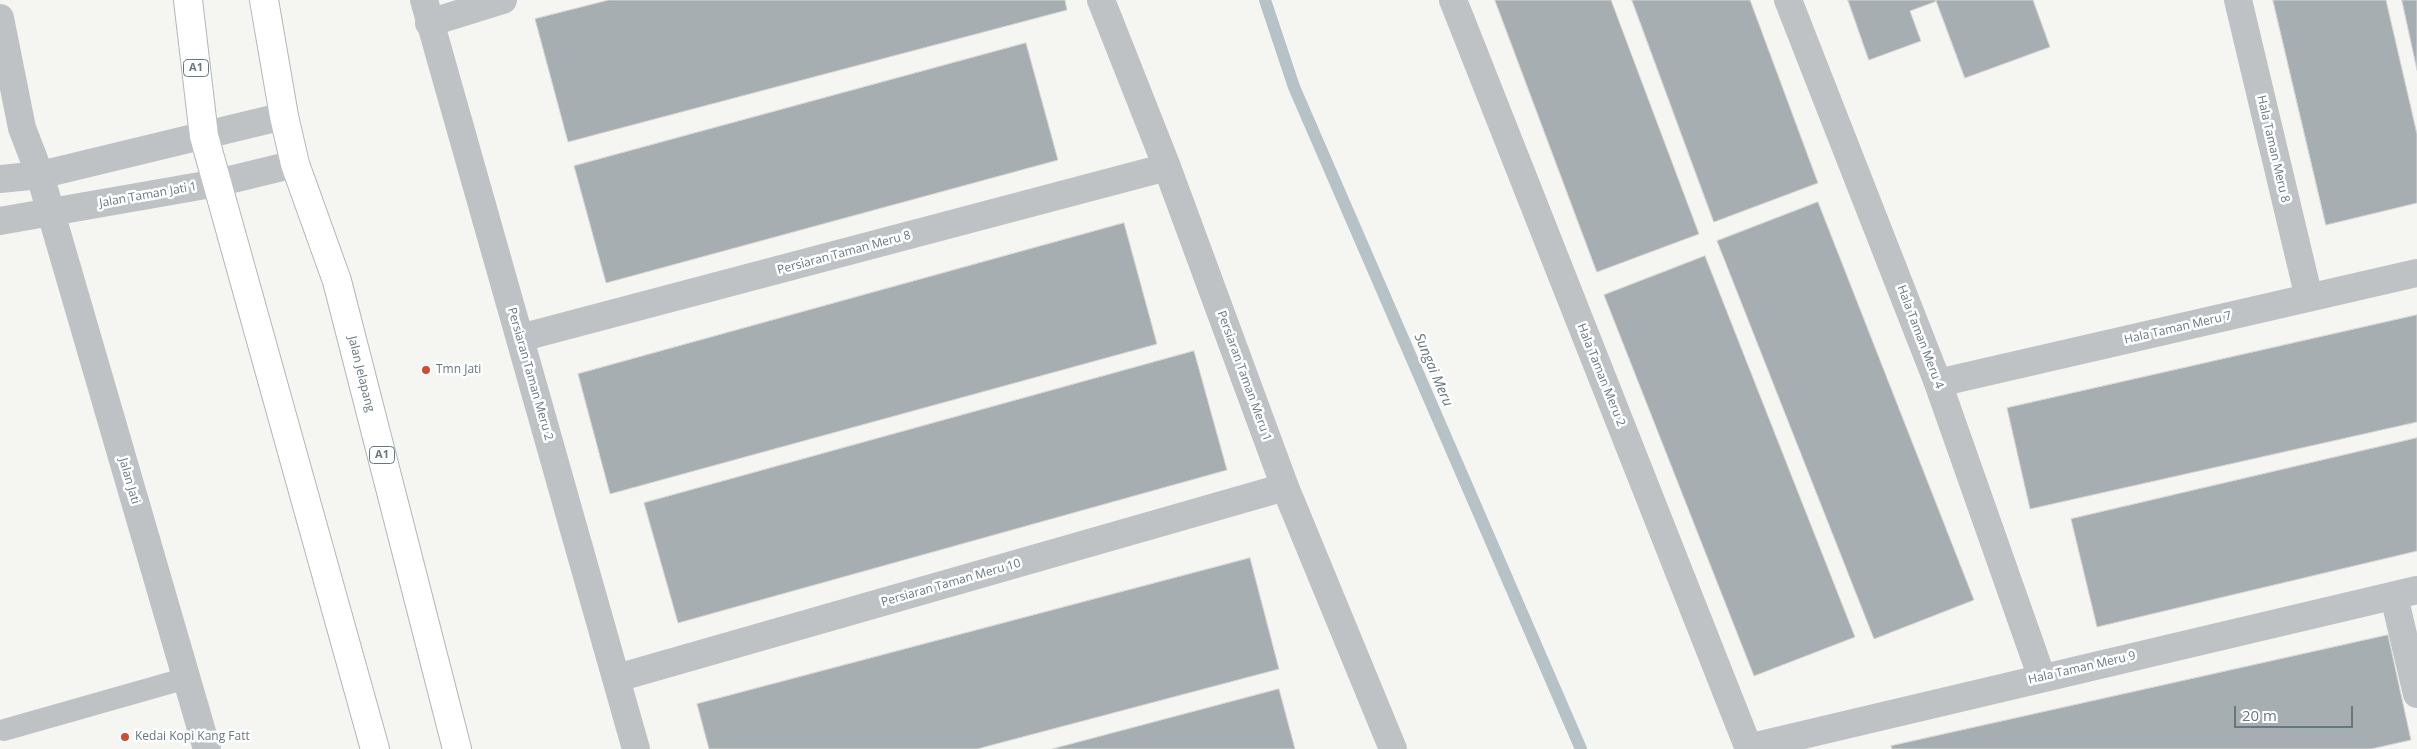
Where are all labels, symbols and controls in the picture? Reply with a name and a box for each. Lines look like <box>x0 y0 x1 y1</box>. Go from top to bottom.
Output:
road number: A1 <box>184 59 208 76</box>
street label: Hala Taman Meru 8 <box>2254 94 2292 204</box>
street label: Jalan Taman Jati 1 <box>98 179 198 211</box>
street label: Persiaran Taman Meru 8 <box>776 228 912 278</box>
street label: Hala Taman Meru 4 <box>1894 283 1946 391</box>
street label: Persiaran Taman Meru 2 <box>504 306 556 442</box>
street label: Persiaran Taman Meru 1 <box>1214 309 1274 443</box>
street label: Hala Taman Meru 7 <box>2123 309 2233 347</box>
street label: Hala Taman Meru 2 <box>1574 321 1628 429</box>
water label: Sungai Meru <box>1410 331 1456 409</box>
street label: Jalan Jelapang <box>345 335 377 413</box>
place label: Tmn Jati <box>436 363 481 377</box>
marker: Tmn Jati <box>420 364 432 376</box>
road number: A1 <box>370 446 394 464</box>
street label: Jalan Jati <box>116 456 142 506</box>
street label: Persiaran Taman Meru 10 <box>880 556 1022 610</box>
street label: Hala Taman Meru 9 <box>2027 649 2137 687</box>
scale bar <box>2237 696 2356 728</box>
text: 20 m <box>2242 705 2277 725</box>
place label: Kedai Kopi Kang Fatt <box>135 730 250 744</box>
marker: Kedai Kopi Kang Fatt <box>119 731 131 743</box>

